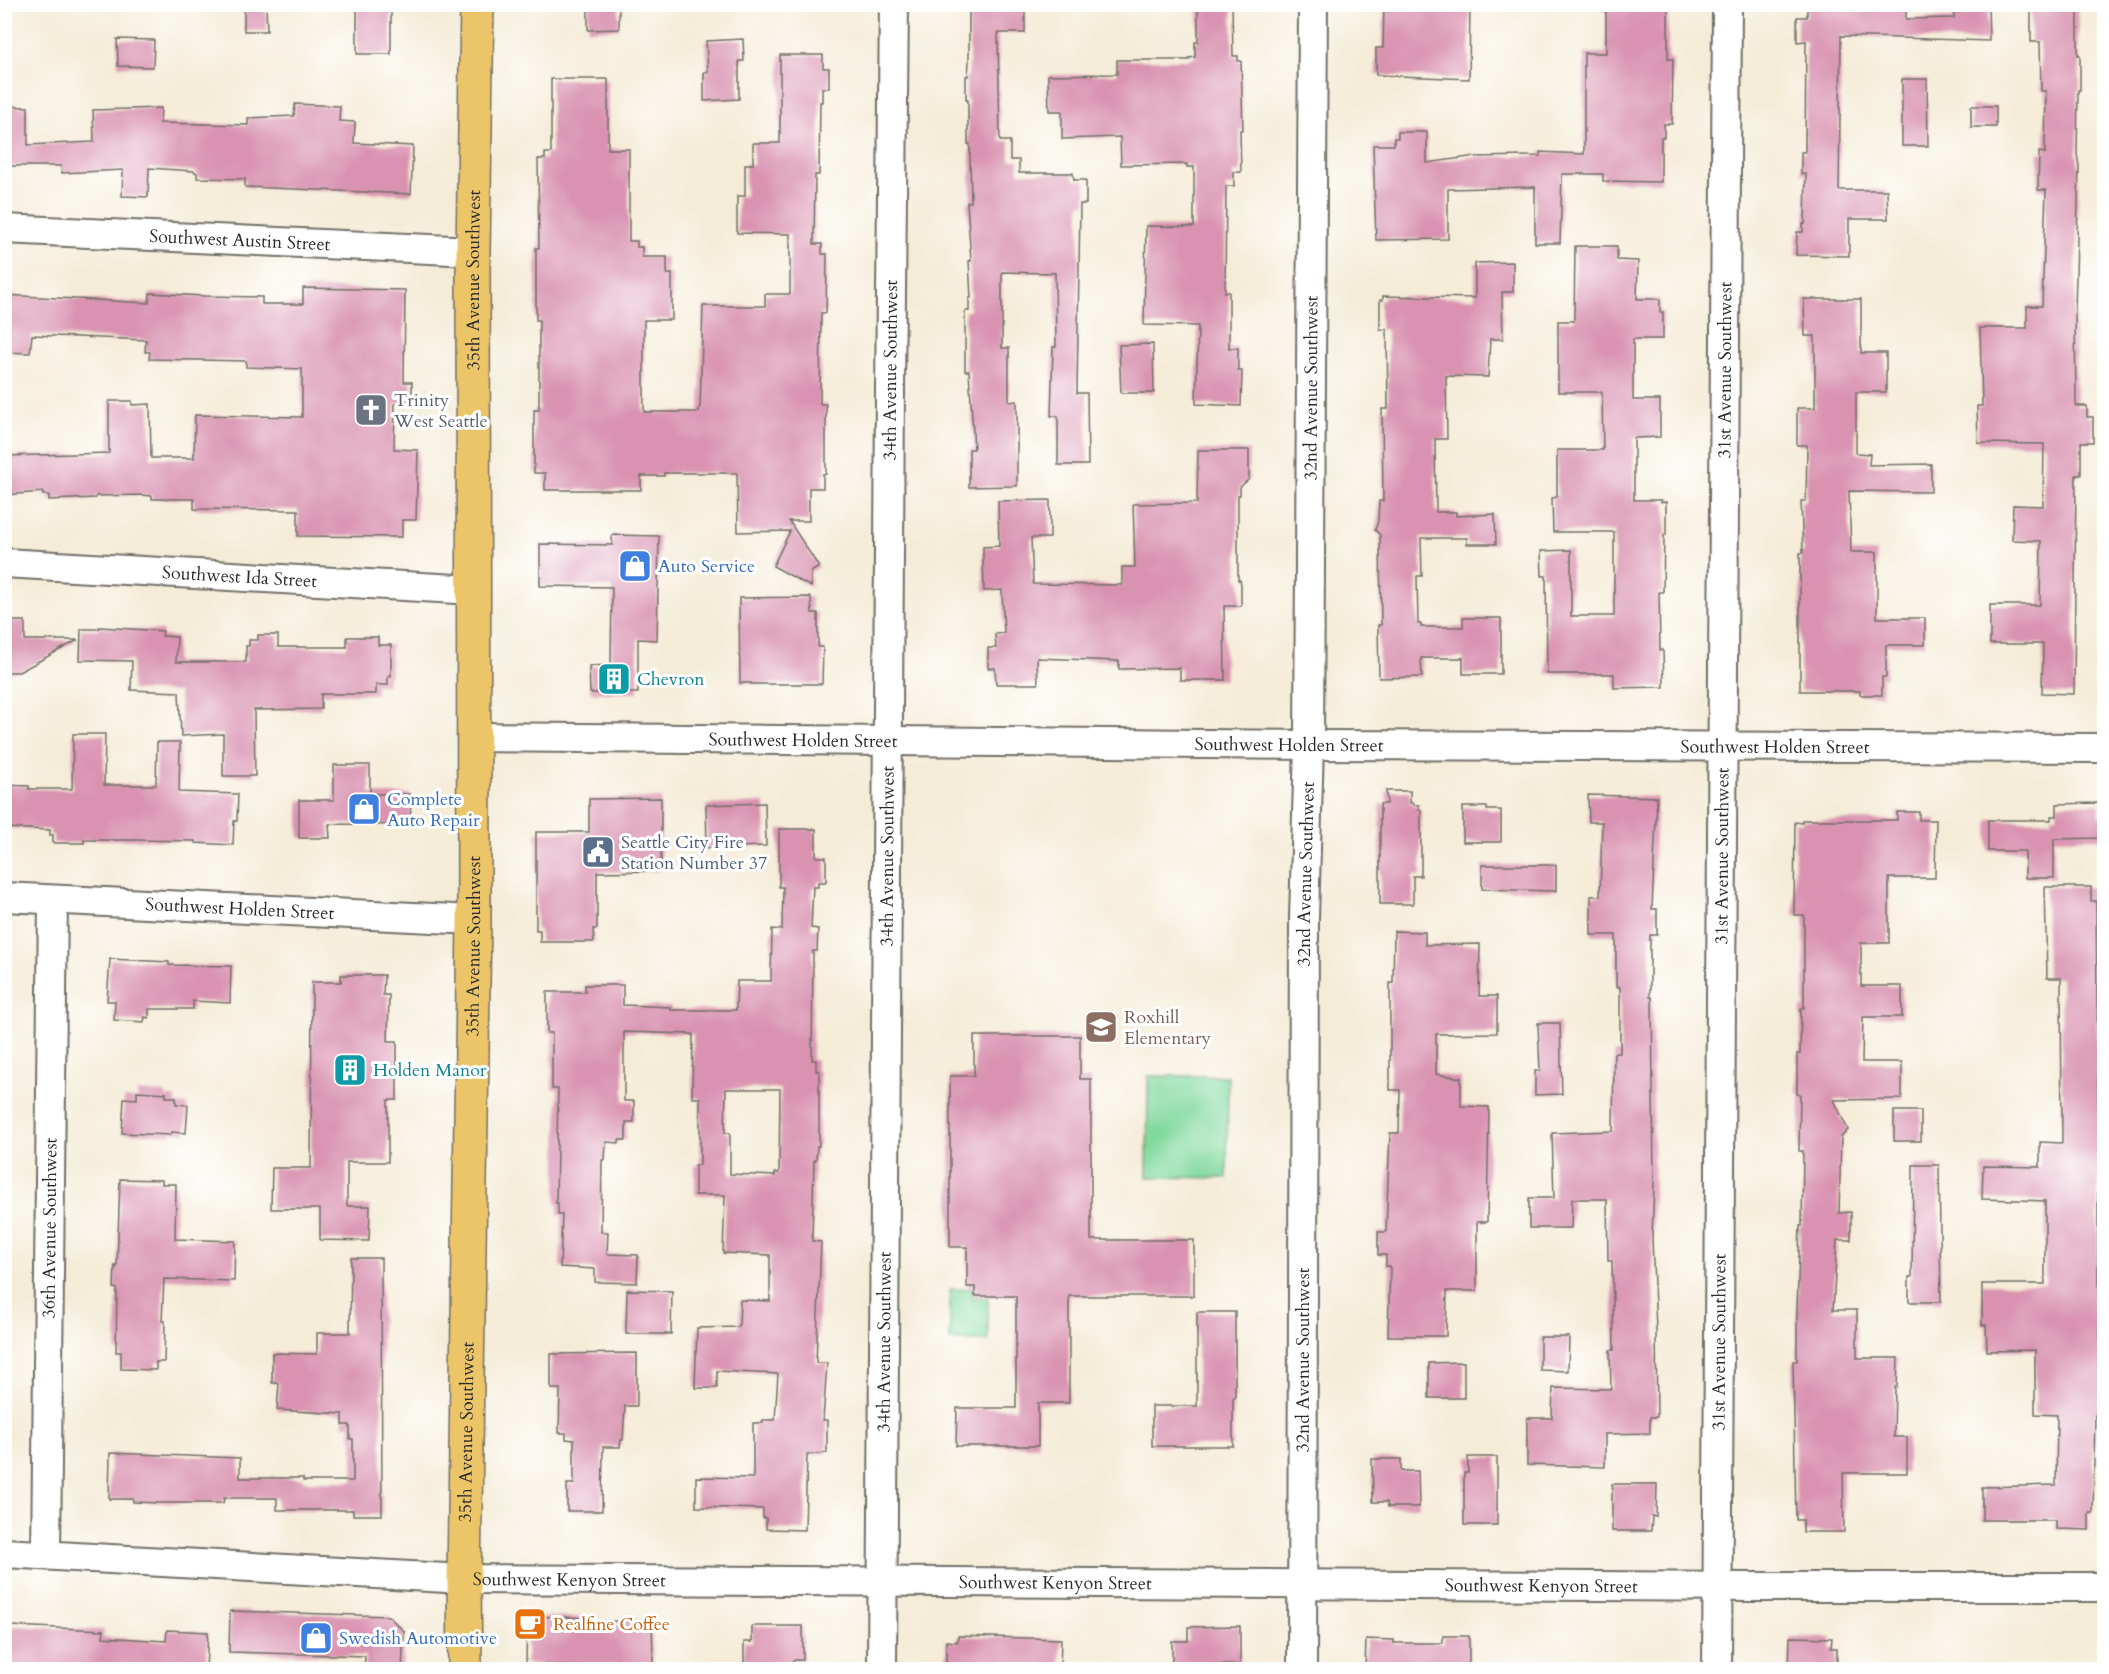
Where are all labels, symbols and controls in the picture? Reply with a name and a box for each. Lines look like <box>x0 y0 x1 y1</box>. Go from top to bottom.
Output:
street label: 35th Avenue Southwest <box>461 189 487 370</box>
street label: Southwest Austin Street <box>149 224 331 257</box>
street label: 34th Avenue Southwest <box>878 279 904 460</box>
street label: 31st Avenue Southwest <box>1712 281 1738 459</box>
street label: 32nd Avenue Southwest <box>1298 295 1324 481</box>
place label: Trinity West Seattle <box>393 388 488 434</box>
church icon: Trinity West Seattle <box>353 392 389 428</box>
shop icon: Auto Service <box>617 548 653 584</box>
place label: Auto Service <box>658 554 755 579</box>
street label: Southwest Ida Street <box>161 560 318 594</box>
building icon: Chevron <box>596 661 632 697</box>
place label: Chevron <box>637 667 705 692</box>
street label: Southwest Holden Street <box>708 727 898 754</box>
street label: Southwest Holden Street <box>1194 732 1384 758</box>
street label: Southwest Holden Street <box>1680 734 1870 760</box>
street label: 34th Avenue Southwest <box>875 765 901 946</box>
street label: 31st Avenue Southwest <box>1709 767 1735 945</box>
street label: 32nd Avenue Southwest <box>1292 781 1321 967</box>
place label: Complete Auto Repair <box>387 787 480 833</box>
shop icon: Complete Auto Repair <box>346 791 382 827</box>
place label: Seattle City Fire Station Number 37 <box>621 830 767 876</box>
public building icon: Seattle City Fire Station Number 37 <box>580 834 616 870</box>
street label: 35th Avenue Southwest <box>460 855 487 1037</box>
street label: Southwest Holden Street <box>145 892 335 926</box>
place label: Roxhill Elementary <box>1124 1005 1212 1051</box>
school or university icon: Roxhill Elementary <box>1083 1009 1119 1045</box>
building icon: Holden Manor <box>332 1052 368 1088</box>
place label: Holden Manor <box>373 1058 487 1083</box>
street label: 36th Avenue Southwest <box>37 1137 63 1319</box>
street label: 34th Avenue Southwest <box>871 1251 898 1432</box>
street label: 31st Avenue Southwest <box>1706 1253 1733 1431</box>
street label: 32nd Avenue Southwest <box>1291 1267 1316 1453</box>
street label: 35th Avenue Southwest <box>453 1341 481 1523</box>
street label: Southwest Kenyon Street <box>473 1567 666 1593</box>
street label: Southwest Kenyon Street <box>959 1570 1152 1596</box>
street label: Southwest Kenyon Street <box>1445 1573 1638 1599</box>
cafe icon: Realfine Coffee <box>512 1606 548 1642</box>
place label: Realfine Coffee <box>553 1612 670 1637</box>
shop icon: Swedish Automotive <box>298 1620 334 1656</box>
place label: Swedish Automotive <box>339 1626 497 1651</box>

